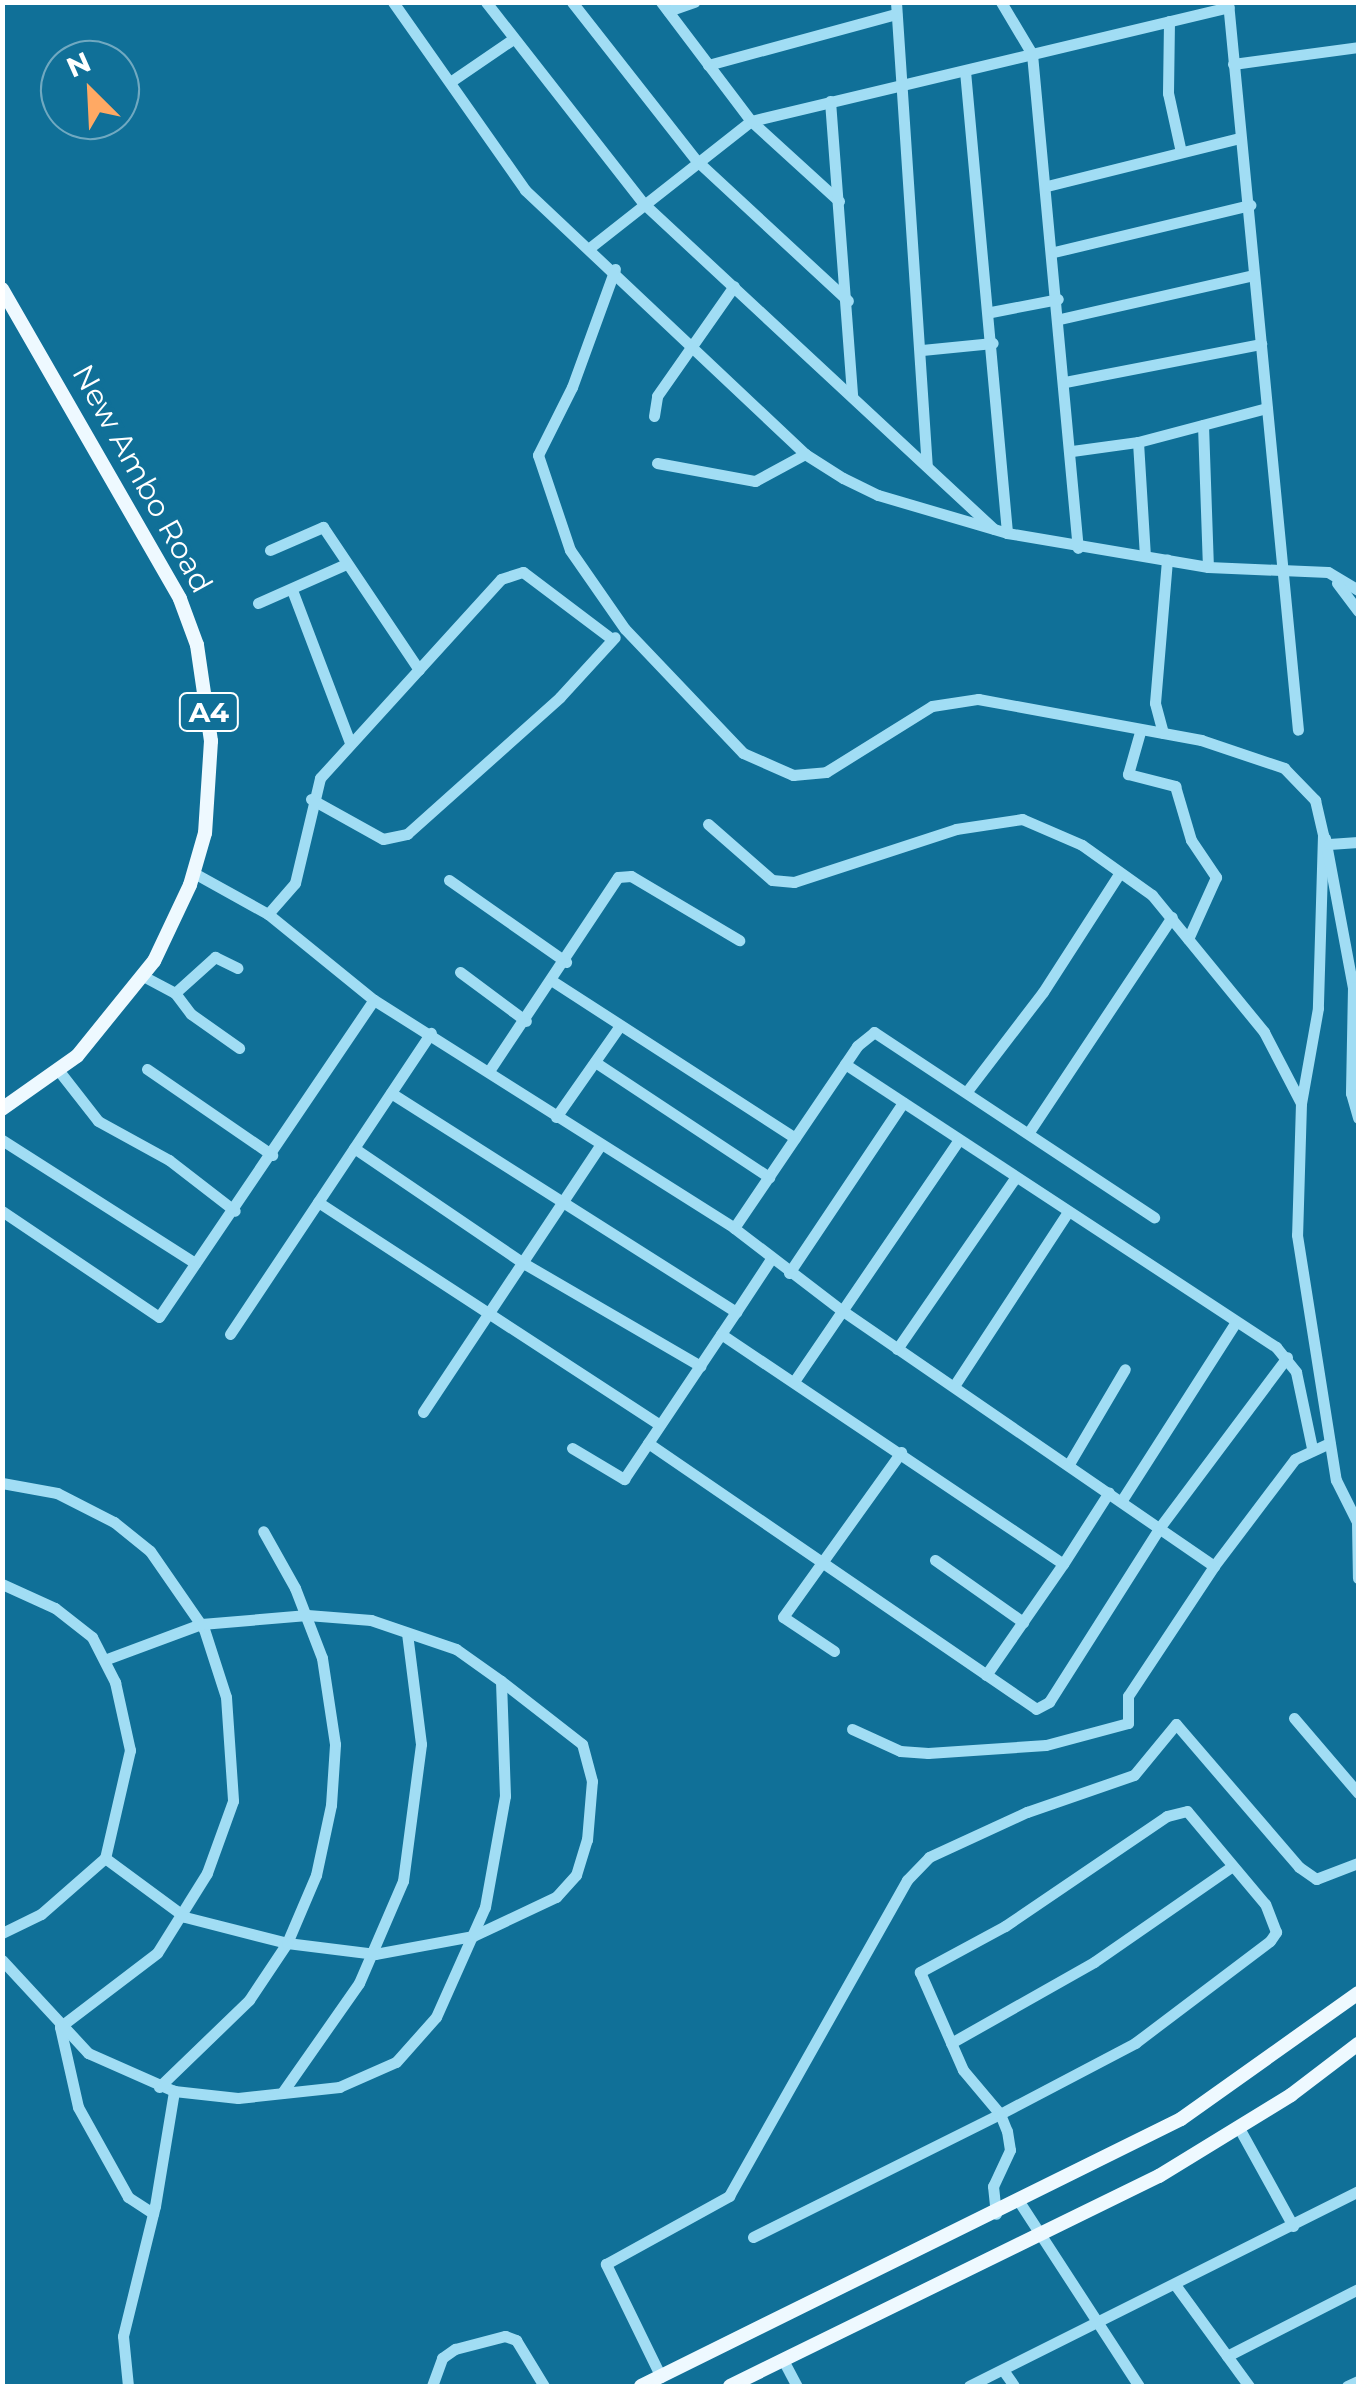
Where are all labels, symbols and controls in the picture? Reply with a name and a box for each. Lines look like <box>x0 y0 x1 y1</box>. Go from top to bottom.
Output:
north arrow <box>40 40 140 140</box>
text: N <box>61 44 96 85</box>
street label: New Ambo Road <box>64 359 220 599</box>
road number: A4 <box>176 689 242 735</box>

